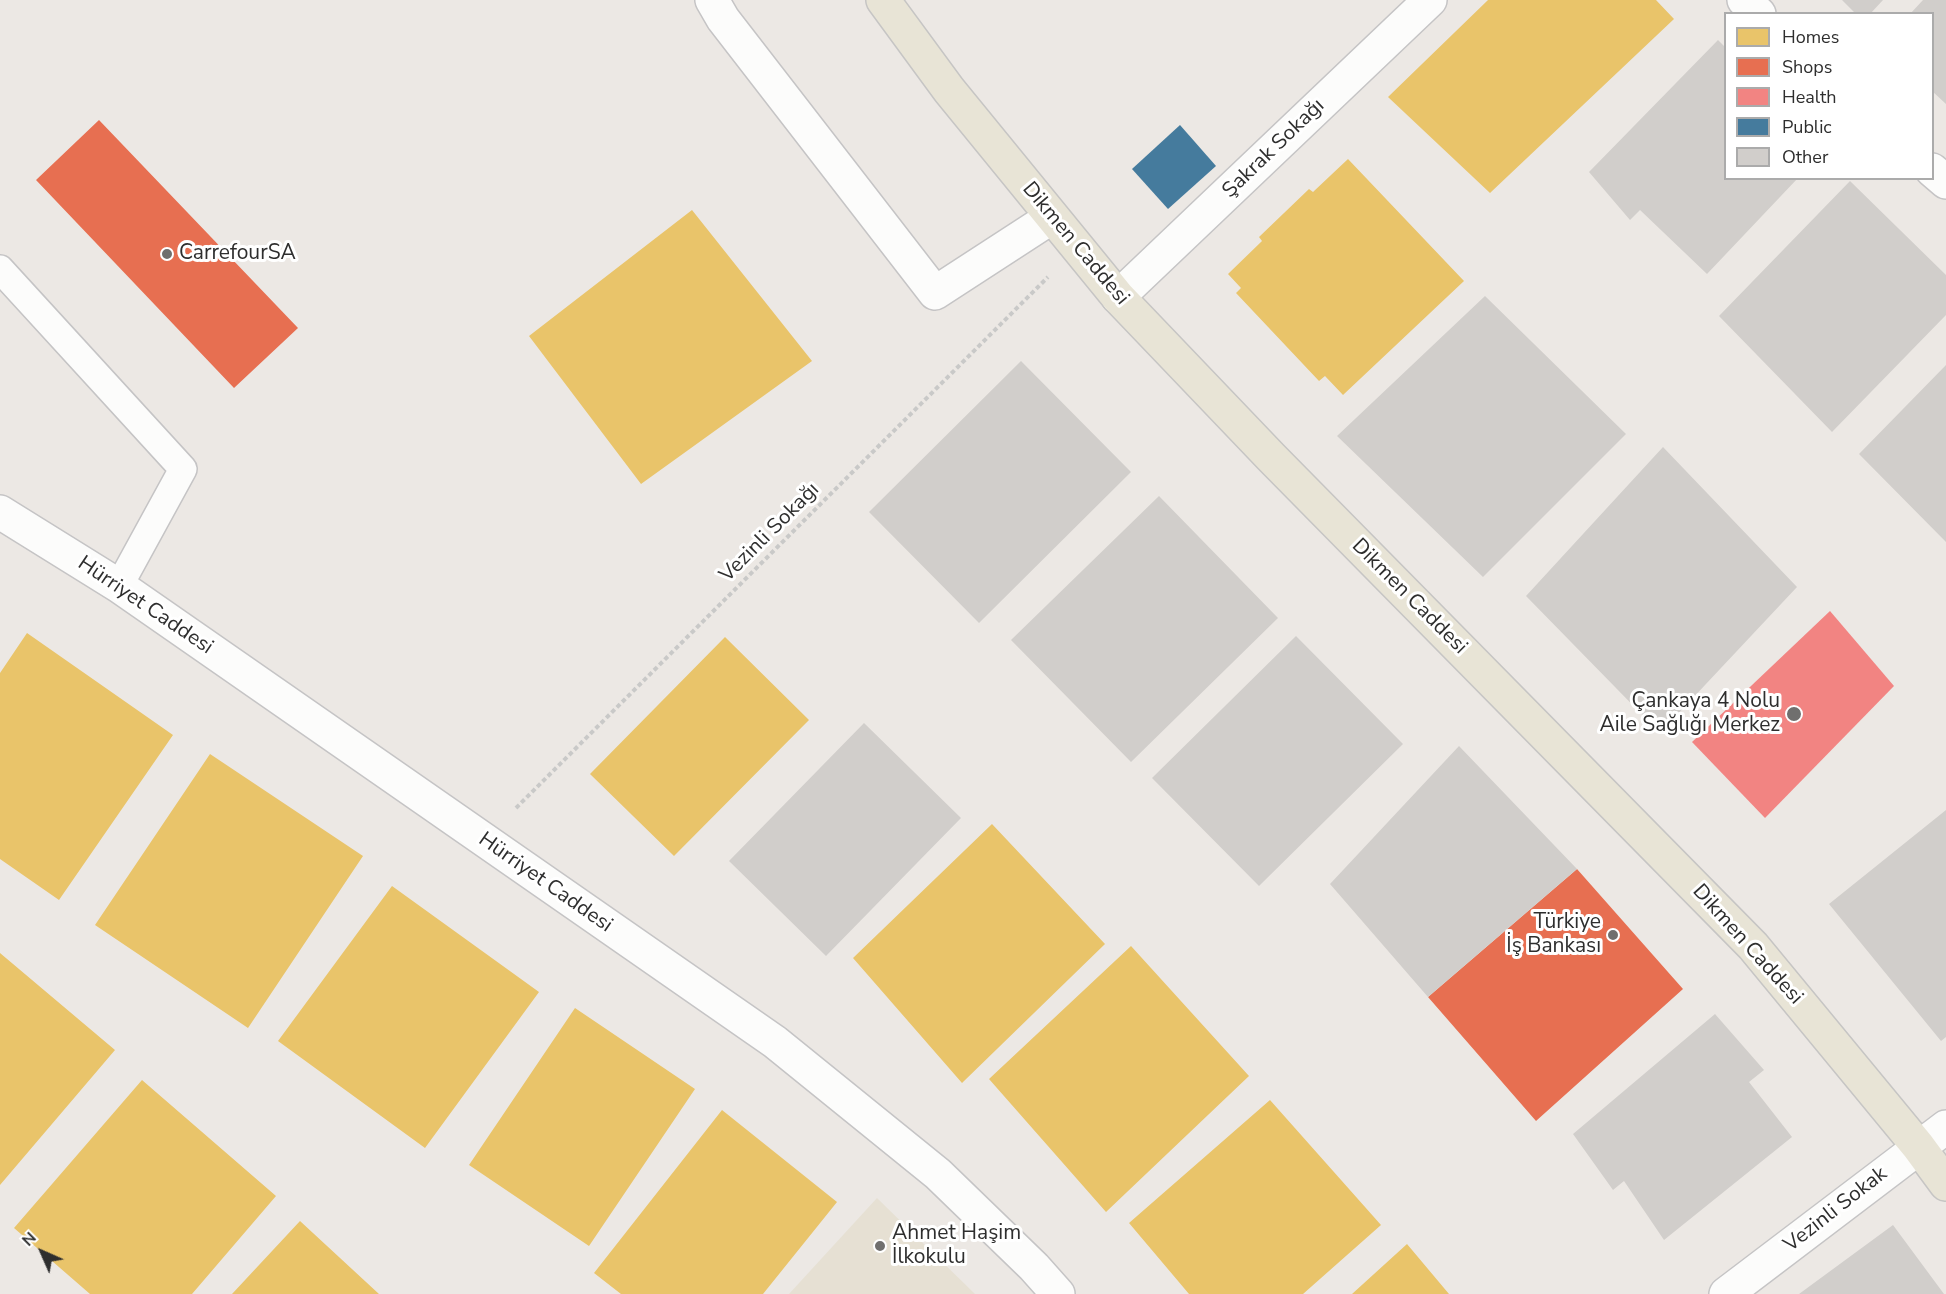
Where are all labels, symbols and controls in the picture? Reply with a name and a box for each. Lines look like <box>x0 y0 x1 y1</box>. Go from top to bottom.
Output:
legend <box>1724 12 1934 180</box>
text: Homes <box>1782 25 1839 49</box>
text: Shops <box>1782 55 1832 79</box>
text: Health <box>1782 85 1837 109</box>
street label: Şakrak Sokağı <box>1218 94 1330 204</box>
text: Public <box>1782 115 1832 139</box>
text: Other <box>1782 145 1828 169</box>
street label: Dikmen Caddesi <box>1016 177 1134 311</box>
place label: CarrefourSA <box>179 241 296 267</box>
marker: CarrefourSA <box>160 247 174 261</box>
street label: Vezinli Sokağı <box>715 478 825 588</box>
street label: Dikmen Caddesi <box>1346 534 1472 660</box>
street label: Hürriyet Caddesi <box>73 551 217 661</box>
place label: Çankaya 4 Nolu Aile Sağlığı Merkez <box>1599 689 1780 739</box>
marker: Çankaya 4 Nolu Aile Sağlığı Merkez <box>1785 705 1803 723</box>
street label: Hürriyet Caddesi <box>473 827 617 939</box>
street label: Dikmen Caddesi <box>1686 880 1808 1010</box>
place label: Türkiye İş Bankası <box>1506 910 1601 960</box>
marker: Türkiye İş Bankası <box>1606 928 1620 942</box>
street label: Vezinli Sokak <box>1779 1162 1893 1258</box>
place label: Ahmet Haşim İlkokulu <box>892 1221 1021 1271</box>
north arrow <box>12 1222 72 1282</box>
text: N <box>17 1227 41 1251</box>
marker: Ahmet Haşim İlkokulu <box>873 1239 887 1253</box>

